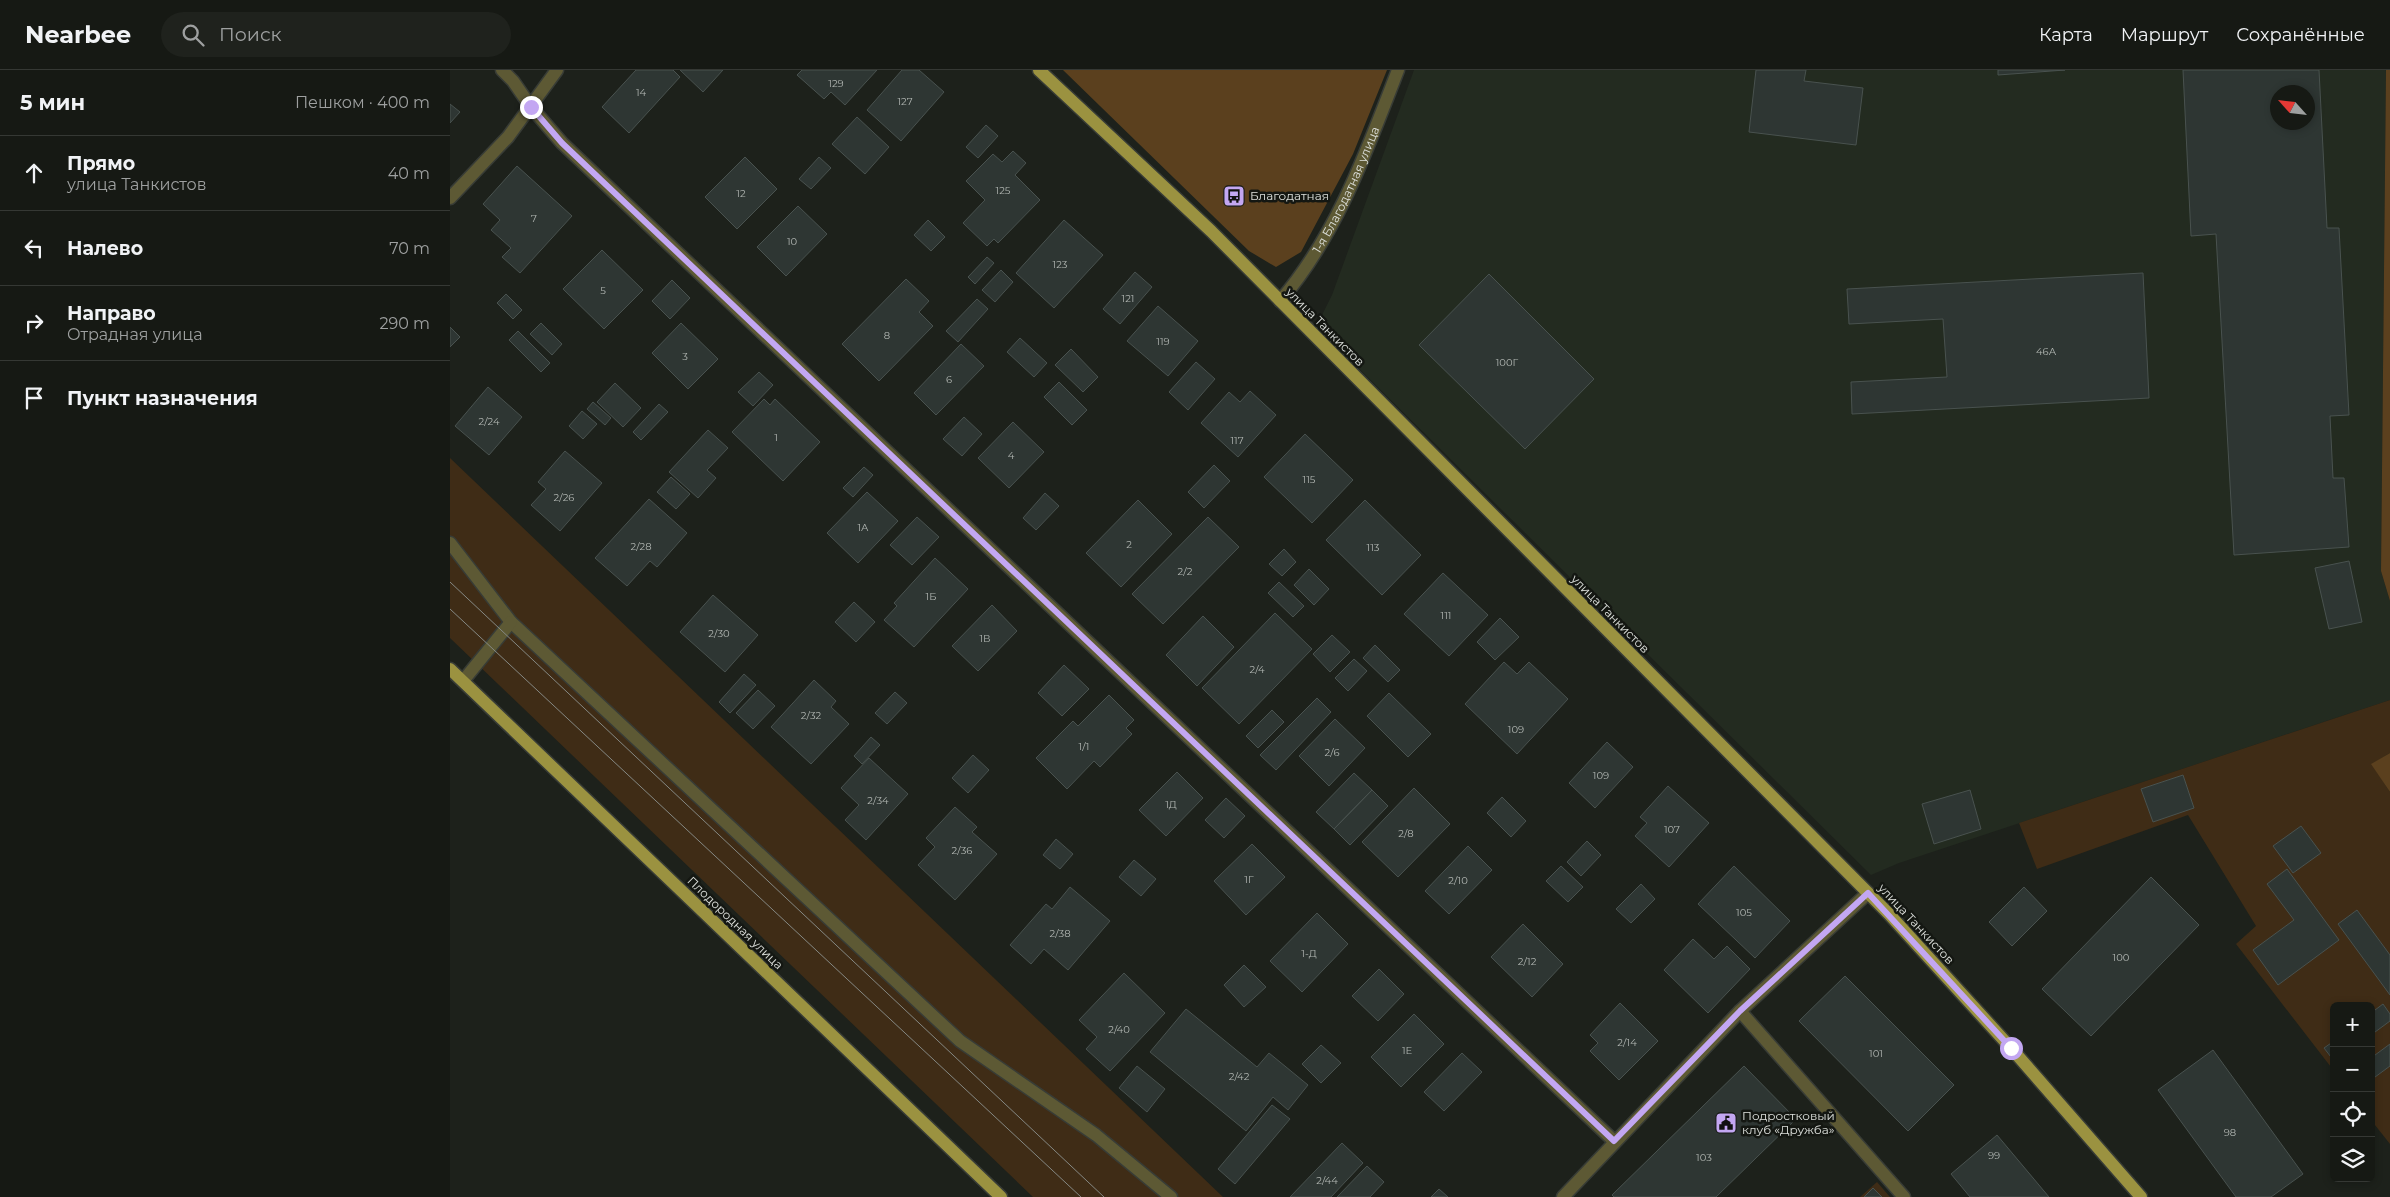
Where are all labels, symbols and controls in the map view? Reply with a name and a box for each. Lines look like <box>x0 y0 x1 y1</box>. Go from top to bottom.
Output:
search box <box>161 12 511 57</box>
text: Nearbee <box>25 20 131 49</box>
icon: search <box>179 21 207 49</box>
text: Поиск <box>219 23 282 46</box>
text: Карта <box>2039 24 2093 46</box>
text: Маршрут <box>2121 24 2208 46</box>
text: Сохранённые <box>2236 24 2365 46</box>
house number: 129 <box>828 77 844 90</box>
north arrow <box>2270 85 2315 130</box>
house number: 14 <box>636 86 646 99</box>
text: 5 мин <box>20 90 85 115</box>
text: Пешком · 400 m <box>295 93 430 112</box>
house number: 127 <box>897 95 913 108</box>
route end <box>520 96 543 119</box>
street label: 1-я Благодатная улица <box>1309 124 1382 256</box>
text: Прямо <box>67 152 135 175</box>
icon: ahead <box>20 159 48 187</box>
text: 40 m <box>388 164 430 183</box>
text: улица Танкистов <box>67 175 206 194</box>
house number: 125 <box>996 184 1011 197</box>
bus stop icon: Благодатная <box>1222 184 1246 208</box>
house number: 12 <box>736 187 746 200</box>
place label: Благодатная <box>1250 188 1329 203</box>
house number: 7 <box>531 212 537 225</box>
icon: left <box>20 234 48 262</box>
house number: 10 <box>787 235 797 248</box>
text: Налево <box>67 237 143 260</box>
text: 70 m <box>389 239 430 258</box>
house number: 123 <box>1053 258 1068 271</box>
house number: 5 <box>600 284 606 297</box>
street label: улица Танкистов <box>1282 284 1368 369</box>
house number: 121 <box>1122 292 1134 305</box>
text: Направо <box>67 302 156 325</box>
icon: right <box>20 309 48 337</box>
text: 290 m <box>379 314 430 333</box>
text: Отрадная улица <box>67 325 203 344</box>
house number: 8 <box>884 329 890 342</box>
house number: 119 <box>1156 335 1170 348</box>
house number: 46А <box>2036 345 2057 358</box>
house number: 3 <box>682 350 688 363</box>
house number: 100Г <box>1496 356 1519 369</box>
house number: 6 <box>946 373 952 386</box>
icon: arrive <box>20 384 48 412</box>
text: Пункт назначения <box>67 387 258 410</box>
house number: 2/24 <box>478 415 500 428</box>
house number: 1 <box>774 431 778 444</box>
house number: 117 <box>1230 434 1244 447</box>
house number: 4 <box>1008 449 1015 462</box>
house number: 115 <box>1303 473 1316 486</box>
house number: 2/26 <box>554 491 574 504</box>
house number: 1А <box>857 521 869 534</box>
house number: 2 <box>1126 538 1132 551</box>
house number: 2/28 <box>630 540 652 553</box>
house number: 113 <box>1367 541 1380 554</box>
house number: 2/2 <box>1178 565 1193 578</box>
street label: улица Танкистов <box>1567 571 1653 656</box>
house number: 1Б <box>926 590 936 603</box>
house number: 111 <box>1441 609 1451 622</box>
house number: 2/30 <box>708 627 730 640</box>
house number: 1В <box>979 632 991 645</box>
house number: 2/4 <box>1249 663 1265 676</box>
house number: 2/32 <box>801 709 822 722</box>
house number: 109 <box>1508 723 1524 736</box>
house number: 1/1 <box>1079 740 1089 753</box>
house number: 2/6 <box>1324 746 1340 759</box>
house number: 109 <box>1593 769 1609 782</box>
house number: 2/34 <box>867 794 889 807</box>
house number: 1Д <box>1165 798 1177 811</box>
house number: 107 <box>1664 823 1680 836</box>
house number: 2/8 <box>1398 827 1414 840</box>
house number: 2/36 <box>952 844 972 857</box>
street label: Плодородная улица <box>684 873 786 972</box>
house number: 1Г <box>1244 873 1254 886</box>
house number: 2/10 <box>1448 874 1468 887</box>
street label: улица Танкистов <box>1875 880 1958 967</box>
house number: 105 <box>1736 906 1752 919</box>
house number: 2/38 <box>1049 927 1071 940</box>
house number: 1-Д <box>1301 947 1317 960</box>
house number: 100 <box>2113 951 2130 964</box>
house number: 2/12 <box>1518 955 1537 968</box>
map controls <box>2330 1002 2375 1182</box>
button: + <box>2330 1002 2375 1047</box>
house number: 2/40 <box>1108 1023 1130 1036</box>
house number: 2/14 <box>1617 1036 1637 1049</box>
route start <box>2000 1037 2023 1060</box>
house number: 1Е <box>1402 1044 1413 1057</box>
house number: 101 <box>1869 1047 1883 1060</box>
button: − <box>2330 1047 2375 1092</box>
house number: 2/42 <box>1229 1070 1250 1083</box>
button: locate <box>2330 1092 2375 1137</box>
place label: Подростковый клуб «Дружба» <box>1742 1108 1835 1137</box>
public building icon: Подростковый клуб «Дружба» <box>1714 1111 1738 1135</box>
house number: 98 <box>2224 1126 2236 1139</box>
button: layers <box>2330 1137 2375 1182</box>
house number: 99 <box>1988 1149 2000 1162</box>
house number: 103 <box>1696 1151 1712 1164</box>
house number: 2/44 <box>1316 1174 1338 1187</box>

